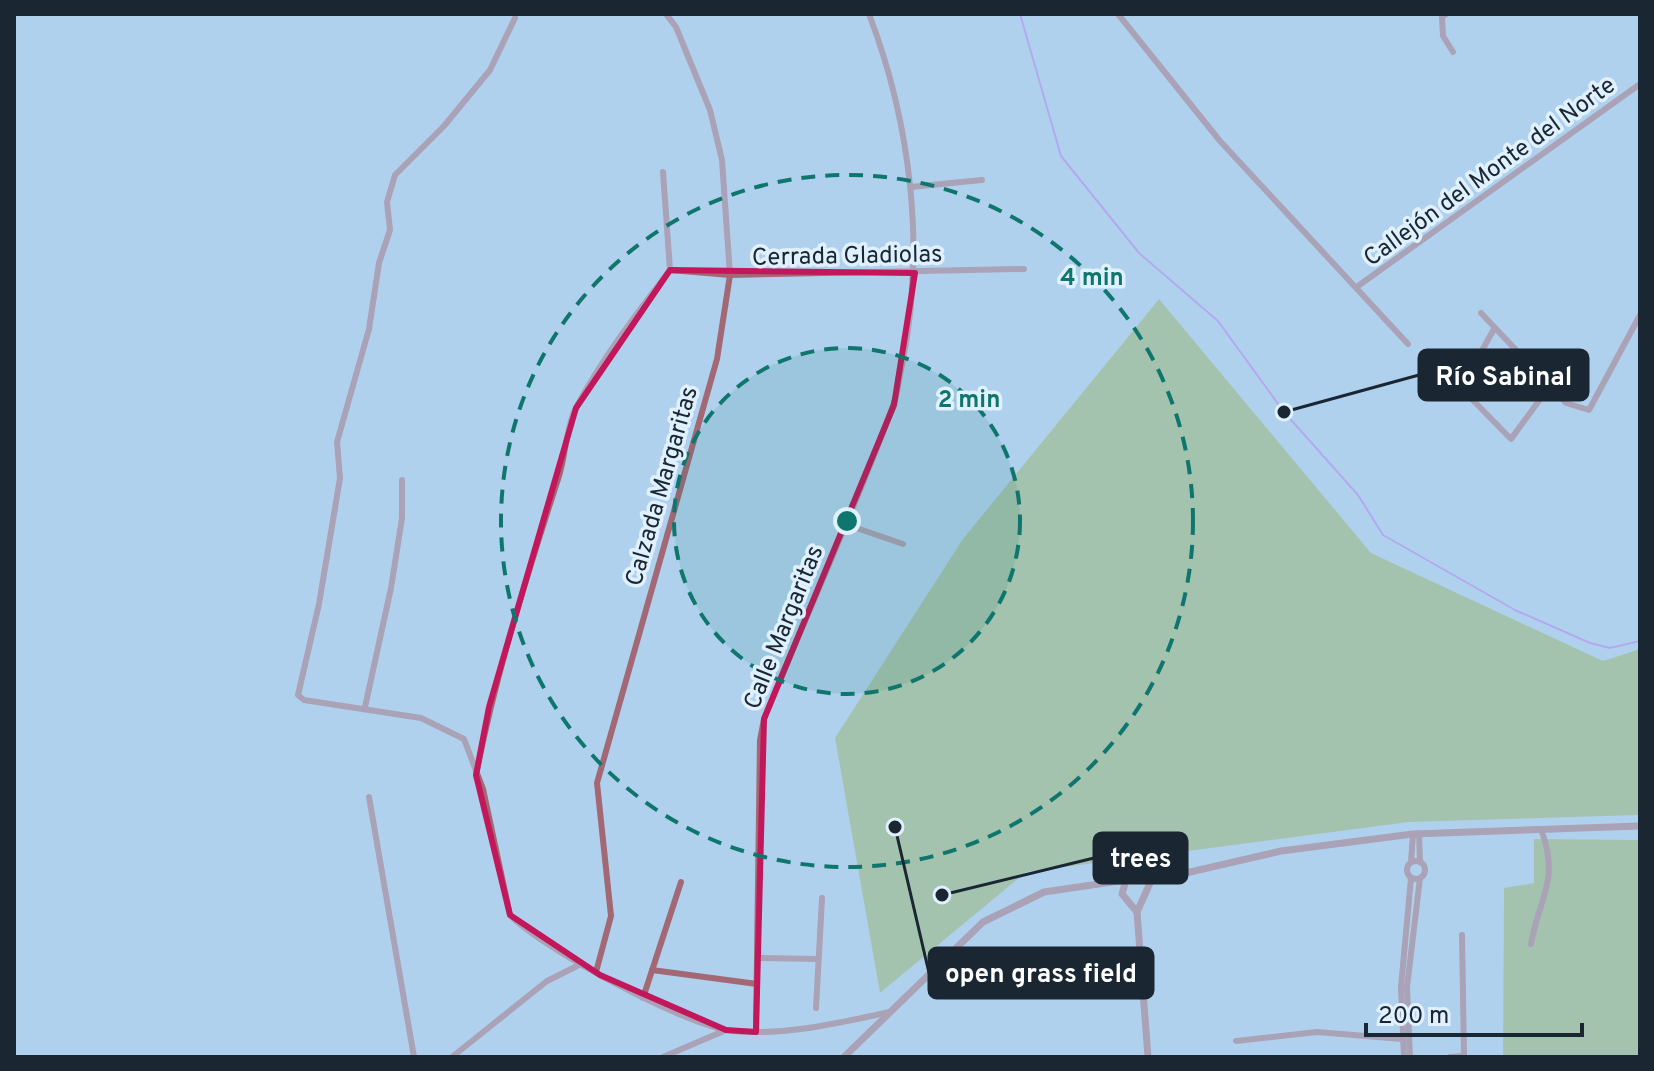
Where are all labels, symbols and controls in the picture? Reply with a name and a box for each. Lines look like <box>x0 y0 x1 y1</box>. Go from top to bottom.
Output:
street label: Callejón del Monte del Norte <box>1358 71 1622 274</box>
street label: Cerrada Gladiolas <box>752 240 943 274</box>
text: 4 min <box>1060 264 1124 294</box>
callout: Río Sabinal <box>1419 350 1588 400</box>
text: Río Sabinal <box>1436 362 1572 395</box>
street label: Calzada Margaritas <box>620 383 706 590</box>
text: 2 min <box>938 386 1000 416</box>
centre of rings <box>833 507 861 535</box>
street label: Calle Margaritas <box>738 541 831 714</box>
callout: trees <box>1094 833 1187 883</box>
text: trees <box>1110 844 1172 877</box>
callout: open grass field <box>929 948 1153 998</box>
text: open grass field <box>945 959 1137 992</box>
scale bar <box>1366 987 1582 1037</box>
text: 200 m <box>1378 1002 1449 1032</box>

